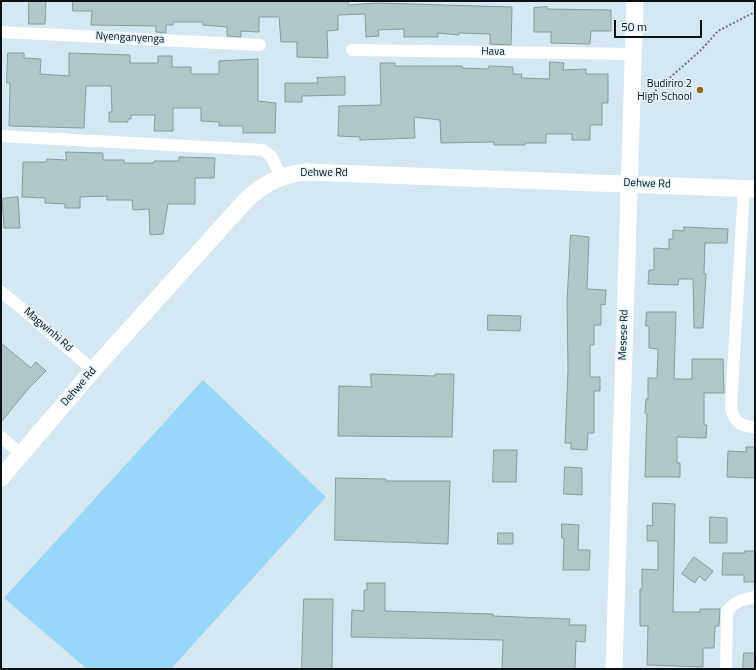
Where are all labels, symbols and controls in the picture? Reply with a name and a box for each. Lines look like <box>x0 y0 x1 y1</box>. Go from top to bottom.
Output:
scale bar <box>616 12 704 38</box>
text: 50 m <box>621 17 647 36</box>
street label: Nyenganyenga <box>95 30 165 46</box>
street label: Hava <box>481 45 505 59</box>
place label: Budiriro 2 High School <box>637 77 692 103</box>
marker: Budiriro 2 High School <box>695 85 705 95</box>
street label: Dehwe Rd <box>300 166 348 180</box>
street label: Dehwe Rd <box>623 177 671 191</box>
street label: Magwinhi Rd <box>21 305 75 355</box>
street label: Mesese Rd <box>617 309 631 361</box>
street label: Dehwe Rd <box>59 365 99 409</box>

